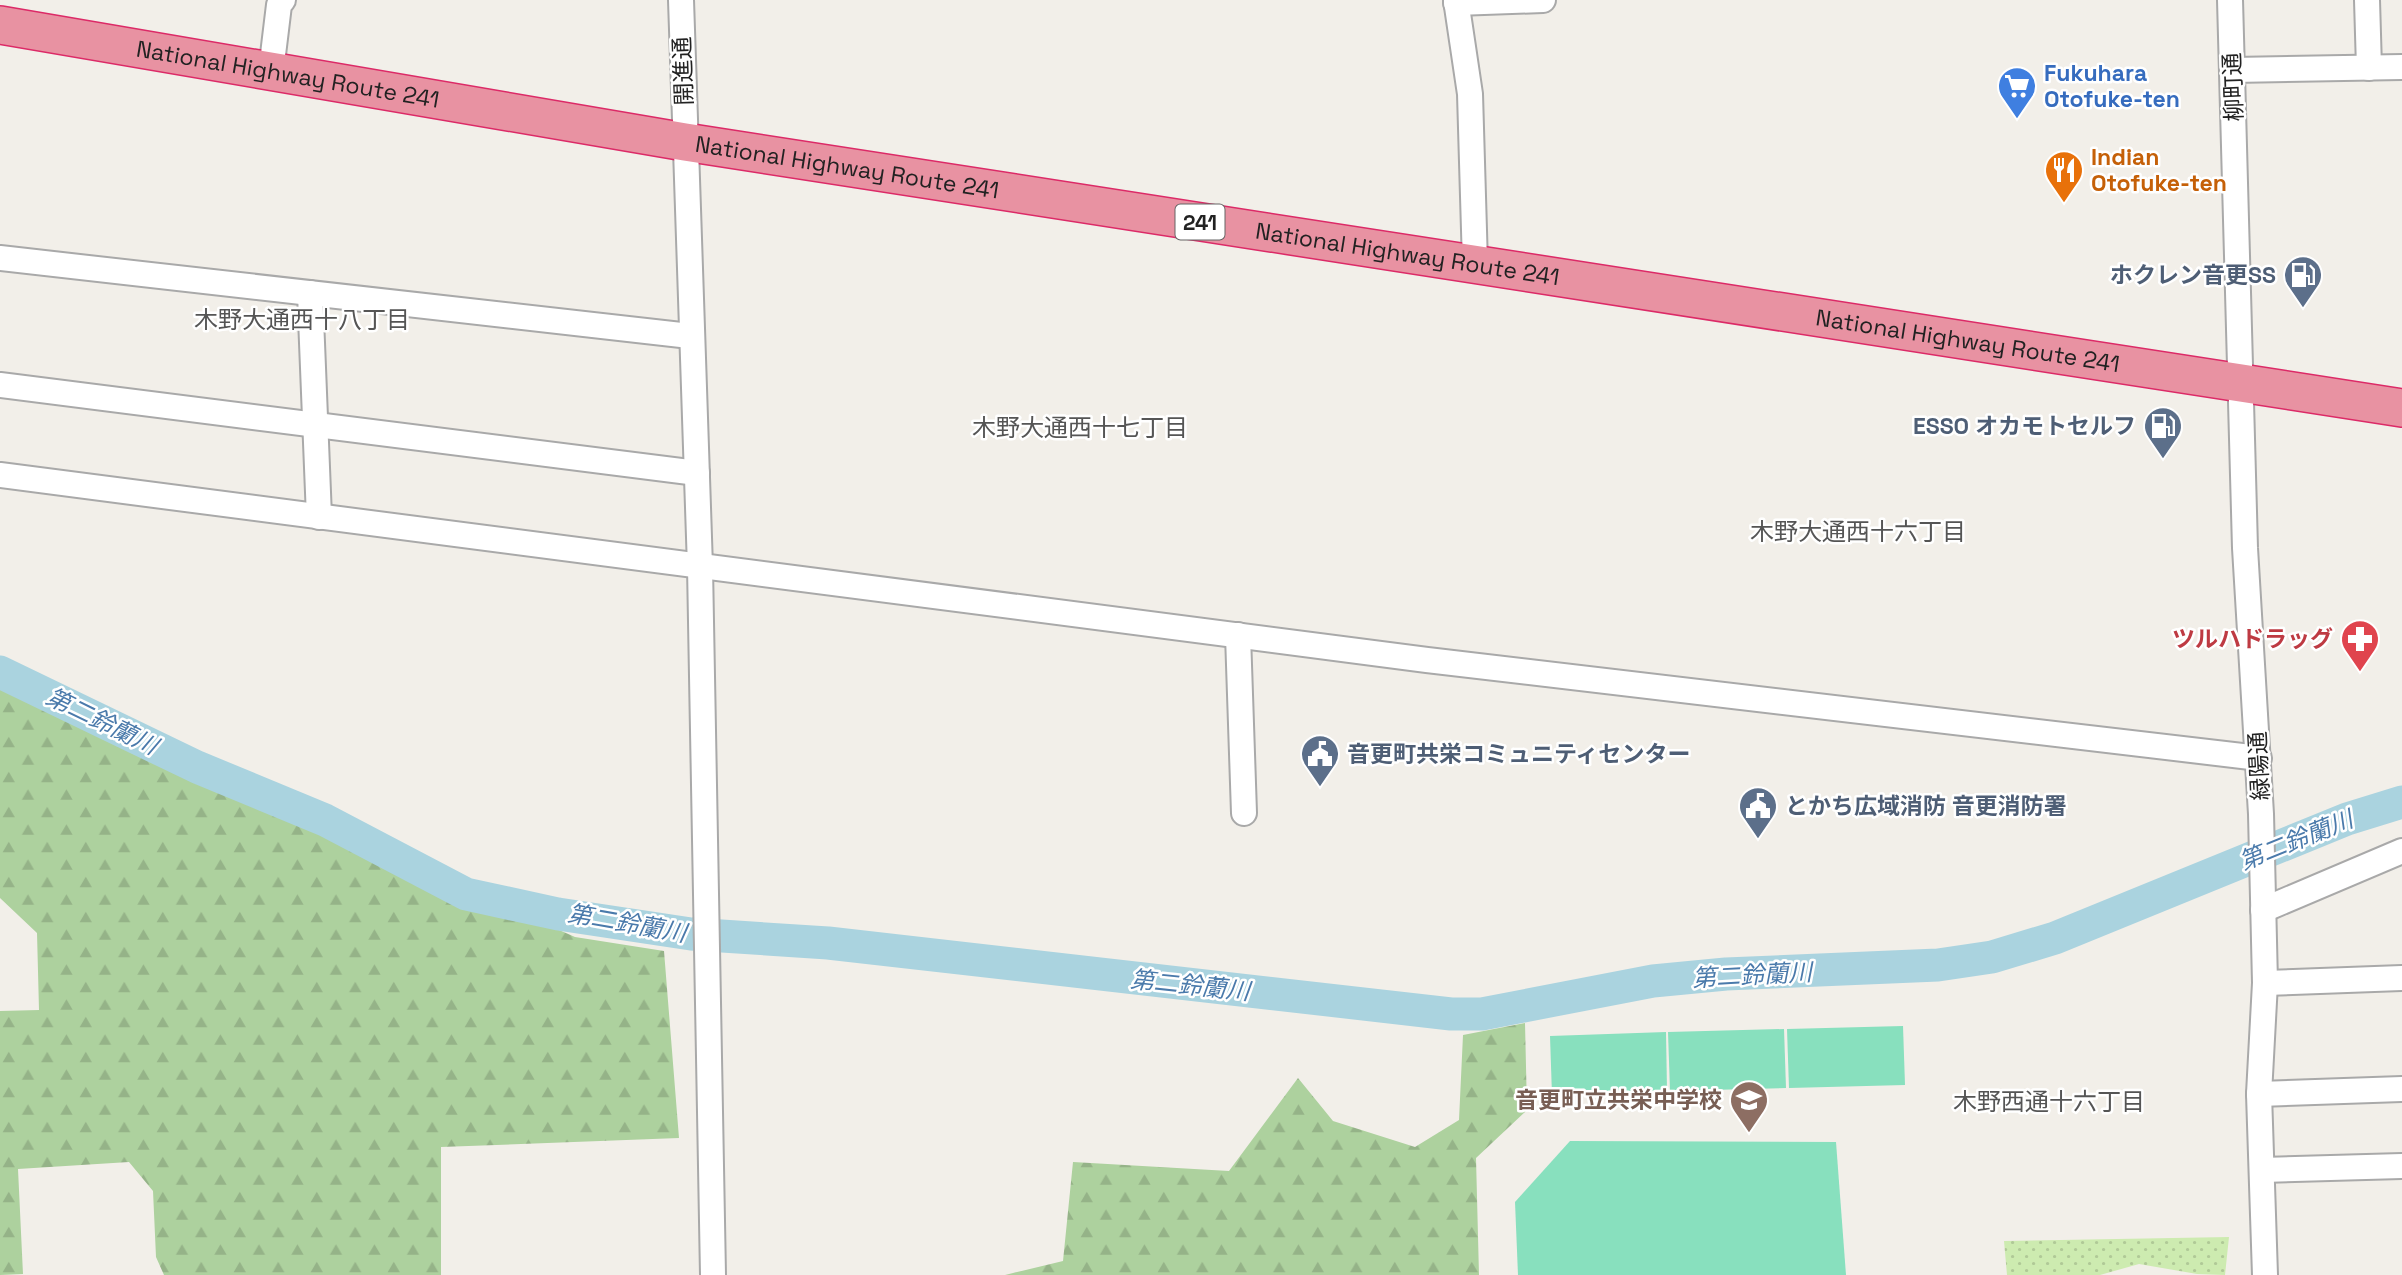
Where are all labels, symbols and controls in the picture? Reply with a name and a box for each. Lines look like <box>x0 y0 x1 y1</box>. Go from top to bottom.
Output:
street label: National Highway Route 241 <box>134 34 442 115</box>
street label: 開進通 <box>667 36 699 106</box>
street label: 柳町通 <box>2217 52 2249 122</box>
place label: Fukuhara Otofuke-ten <box>2044 58 2180 114</box>
supermarket icon: Fukuhara Otofuke-ten <box>1996 65 2038 120</box>
street label: National Highway Route 241 <box>693 129 1001 205</box>
place label: Indian Otofuke-ten <box>2091 142 2227 198</box>
restaurant icon: Indian Otofuke-ten <box>2043 149 2085 204</box>
road number: 241 <box>1176 204 1224 240</box>
street label: National Highway Route 241 <box>1253 216 1561 292</box>
fuel station icon: ホクレン音更SS <box>2282 254 2324 309</box>
place label: ホクレン音更SS <box>2110 260 2276 290</box>
street label: National Highway Route 241 <box>1814 302 2122 379</box>
district label: 木野大通西十八丁目 <box>194 304 410 335</box>
fuel station icon: ESSO オカモトセルフ <box>2142 405 2184 460</box>
place label: ESSO オカモトセルフ <box>1913 411 2136 441</box>
district label: 木野大通西十七丁目 <box>972 412 1188 443</box>
district label: 木野大通西十六丁目 <box>1750 516 1966 547</box>
pharmacy icon: ツルハドラッグ <box>2339 618 2381 673</box>
place label: ツルハドラッグ <box>2172 624 2333 654</box>
water label: 第二鈴蘭川 <box>41 681 165 763</box>
street label: 緑陽通 <box>2242 731 2276 801</box>
public building icon: 音更町共栄コミュニティセンター <box>1299 733 1341 788</box>
place label: 音更町共栄コミュニティセンター <box>1347 739 1691 769</box>
public building icon: とかち広域消防 音更消防署 <box>1737 785 1779 840</box>
place label: とかち広域消防 音更消防署 <box>1785 791 2067 821</box>
water label: 第二鈴蘭川 <box>2235 802 2360 877</box>
water label: 第二鈴蘭川 <box>565 897 692 949</box>
water label: 第二鈴蘭川 <box>1691 956 1816 994</box>
water label: 第二鈴蘭川 <box>1129 963 1254 1007</box>
school or university icon: 音更町立共栄中学校 <box>1728 1079 1770 1134</box>
place label: 音更町立共栄中学校 <box>1515 1085 1722 1115</box>
district label: 木野西通十六丁目 <box>1953 1086 2145 1117</box>

